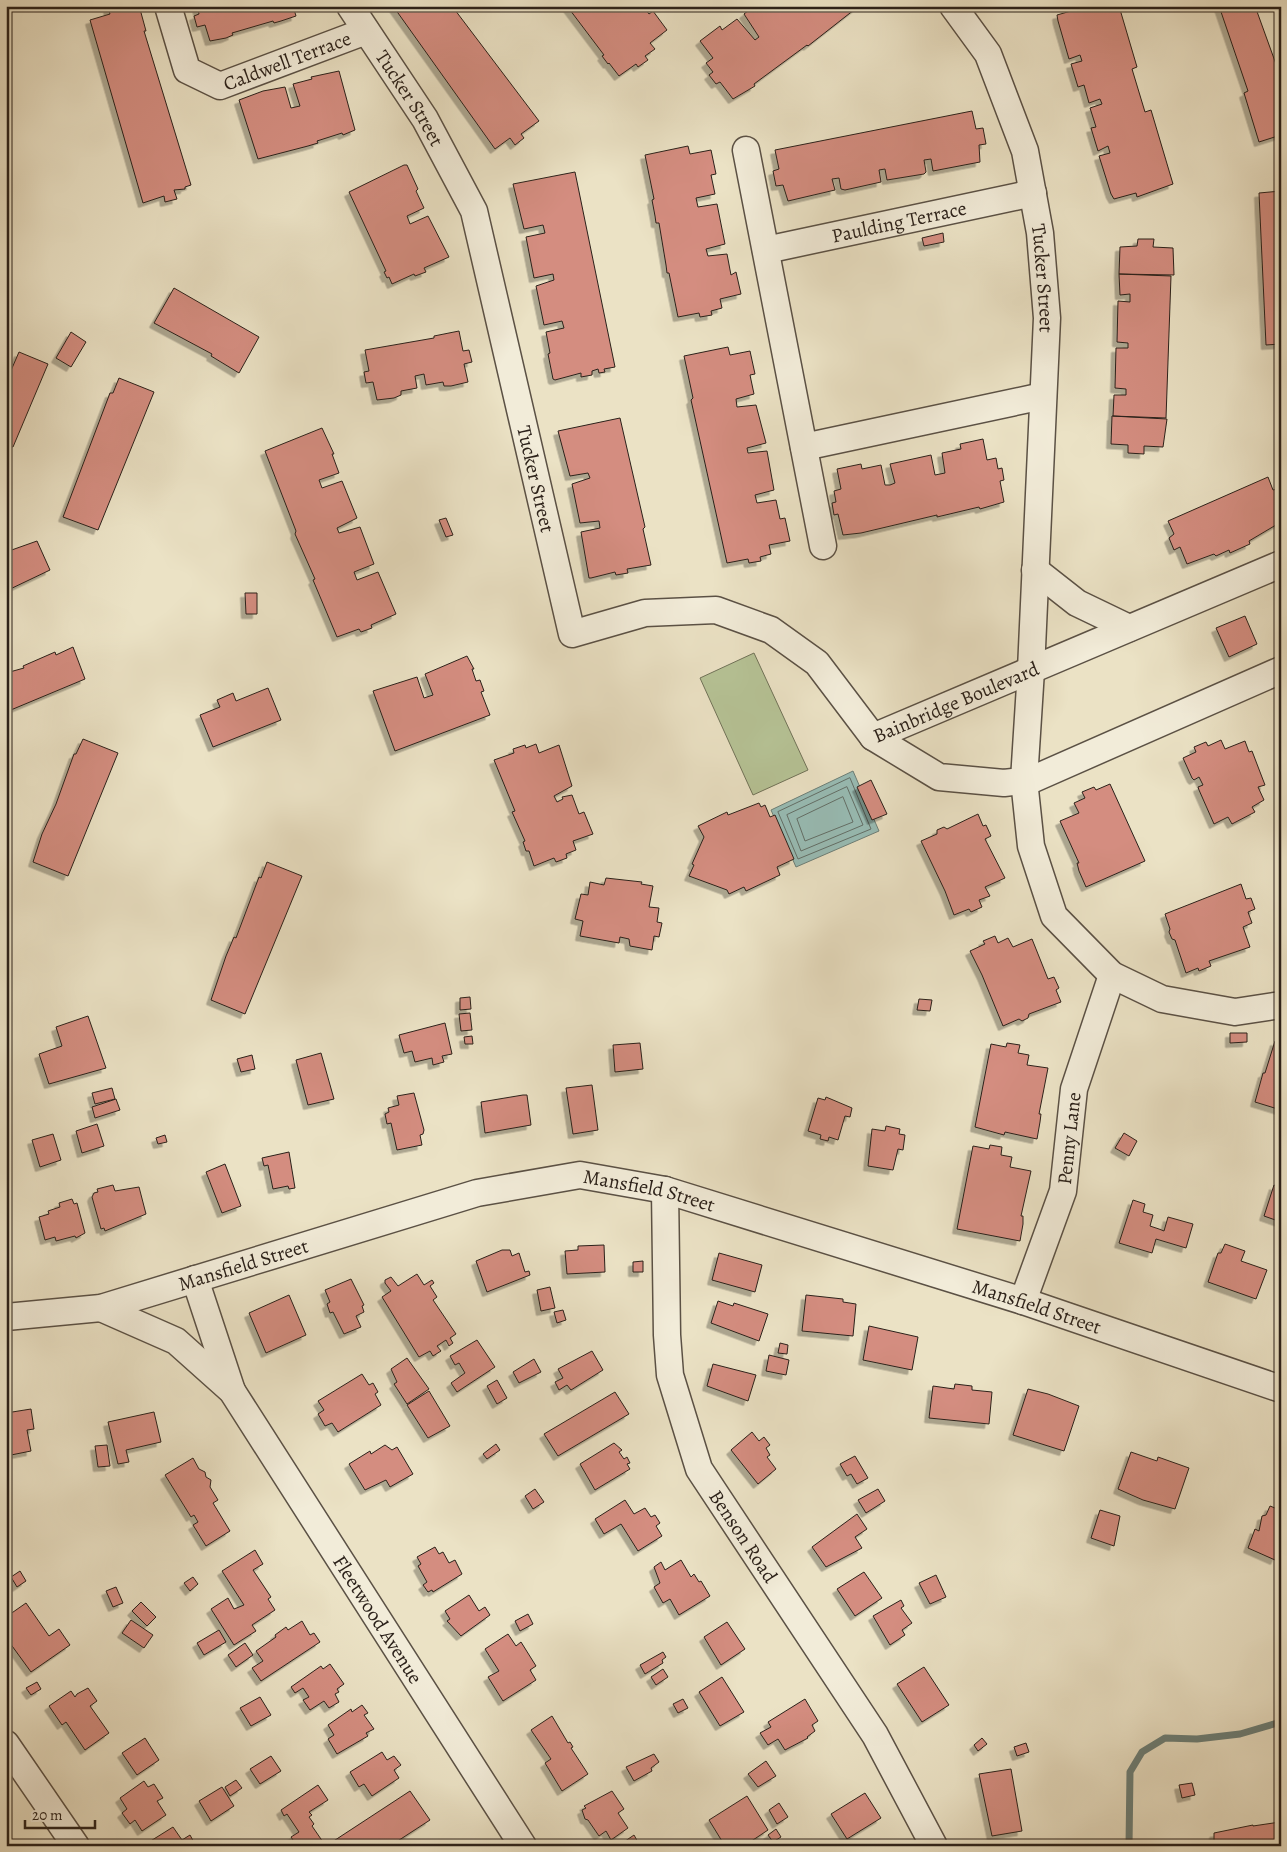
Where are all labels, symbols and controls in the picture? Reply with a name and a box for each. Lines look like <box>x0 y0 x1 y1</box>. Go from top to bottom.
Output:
street label: Caldwell Terrace <box>220 25 355 98</box>
street label: Tucker Street <box>369 45 450 151</box>
street label: Paulding Terrace <box>829 195 969 250</box>
street label: Tucker Street <box>1025 222 1060 334</box>
street label: Tucker Street <box>510 423 561 536</box>
street label: Bainbridge Boulevard <box>869 655 1043 749</box>
street label: Penny Lane <box>1051 1091 1088 1186</box>
street label: Mansfield Street <box>581 1163 719 1219</box>
street label: Mansfield Street <box>175 1232 312 1298</box>
street label: Mansfield Street <box>969 1273 1105 1341</box>
street label: Benson Road <box>702 1485 784 1588</box>
street label: Fleetwood Avenue <box>326 1550 429 1689</box>
scale bar <box>25 1797 95 1829</box>
text: 20 m <box>32 1805 63 1825</box>

